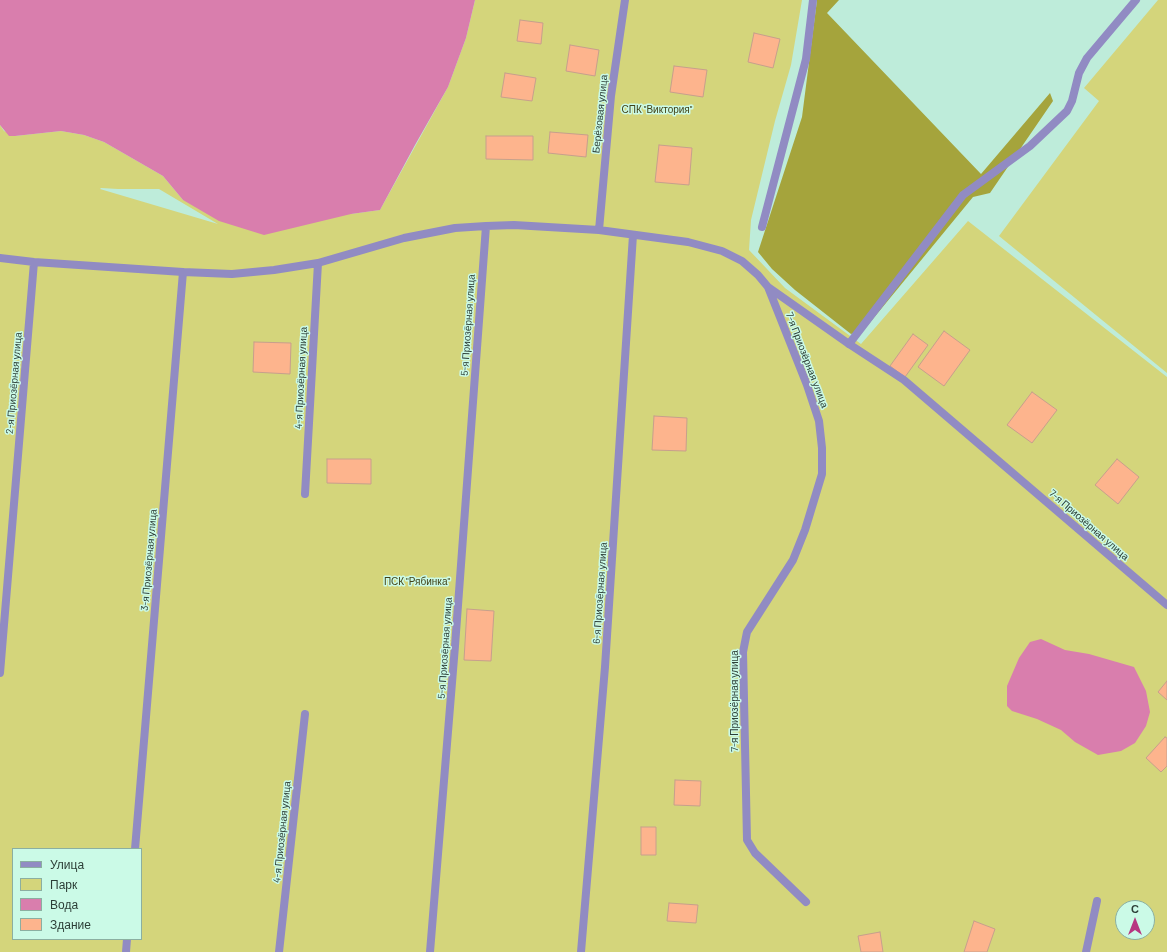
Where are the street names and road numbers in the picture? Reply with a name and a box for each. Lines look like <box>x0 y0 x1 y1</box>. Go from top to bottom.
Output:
street label: Берёзовая улица <box>590 74 610 154</box>
street label: 5-я Приозёрная улица <box>458 274 478 376</box>
street label: 7-я Приозёрная улица <box>783 310 831 410</box>
street label: 4-я Приозёрная улица <box>292 327 310 429</box>
street label: 2-я Приозёрная улица <box>4 332 24 434</box>
street label: 7-я Приозёрная улица <box>1047 487 1131 563</box>
street label: 3-я Приозёрная улица <box>139 509 159 611</box>
street label: 6-я Приозёрная улица <box>590 542 610 644</box>
street label: 5-я Приозёрная улица <box>435 597 455 699</box>
street label: 7-я Приозёрная улица <box>729 650 741 752</box>
street label: 4-я Приозёрная улица <box>271 780 293 884</box>

